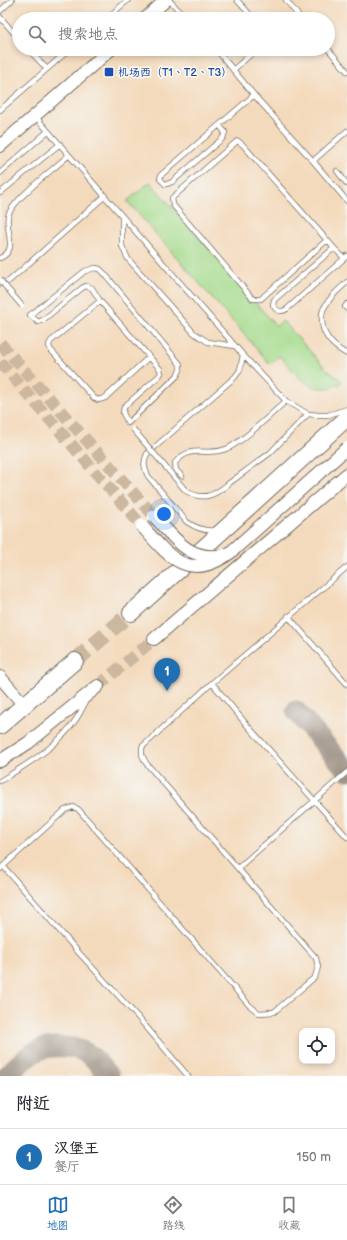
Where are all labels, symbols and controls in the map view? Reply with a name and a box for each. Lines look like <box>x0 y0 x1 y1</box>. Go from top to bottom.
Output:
search box <box>12 12 335 56</box>
icon: search <box>26 23 48 45</box>
text: 搜索地点 <box>58 25 118 44</box>
marker: 机场西（T1、T2、T3） <box>103 66 115 78</box>
place label: 机场西（T1、T2、T3） <box>118 66 232 79</box>
your location <box>154 504 174 524</box>
pin: 1 <box>154 658 180 691</box>
map controls <box>299 1028 335 1064</box>
button: locate <box>299 1028 335 1064</box>
text: 附近 <box>16 1094 50 1114</box>
text: 汉堡王 <box>54 1139 99 1158</box>
text: 1 <box>26 1149 32 1165</box>
text: 150 m <box>297 1149 331 1165</box>
text: 餐厅 <box>54 1159 80 1175</box>
tab: 地图 <box>47 1194 69 1232</box>
tab: 路线 <box>162 1194 184 1232</box>
tab: 收藏 <box>278 1194 300 1232</box>

